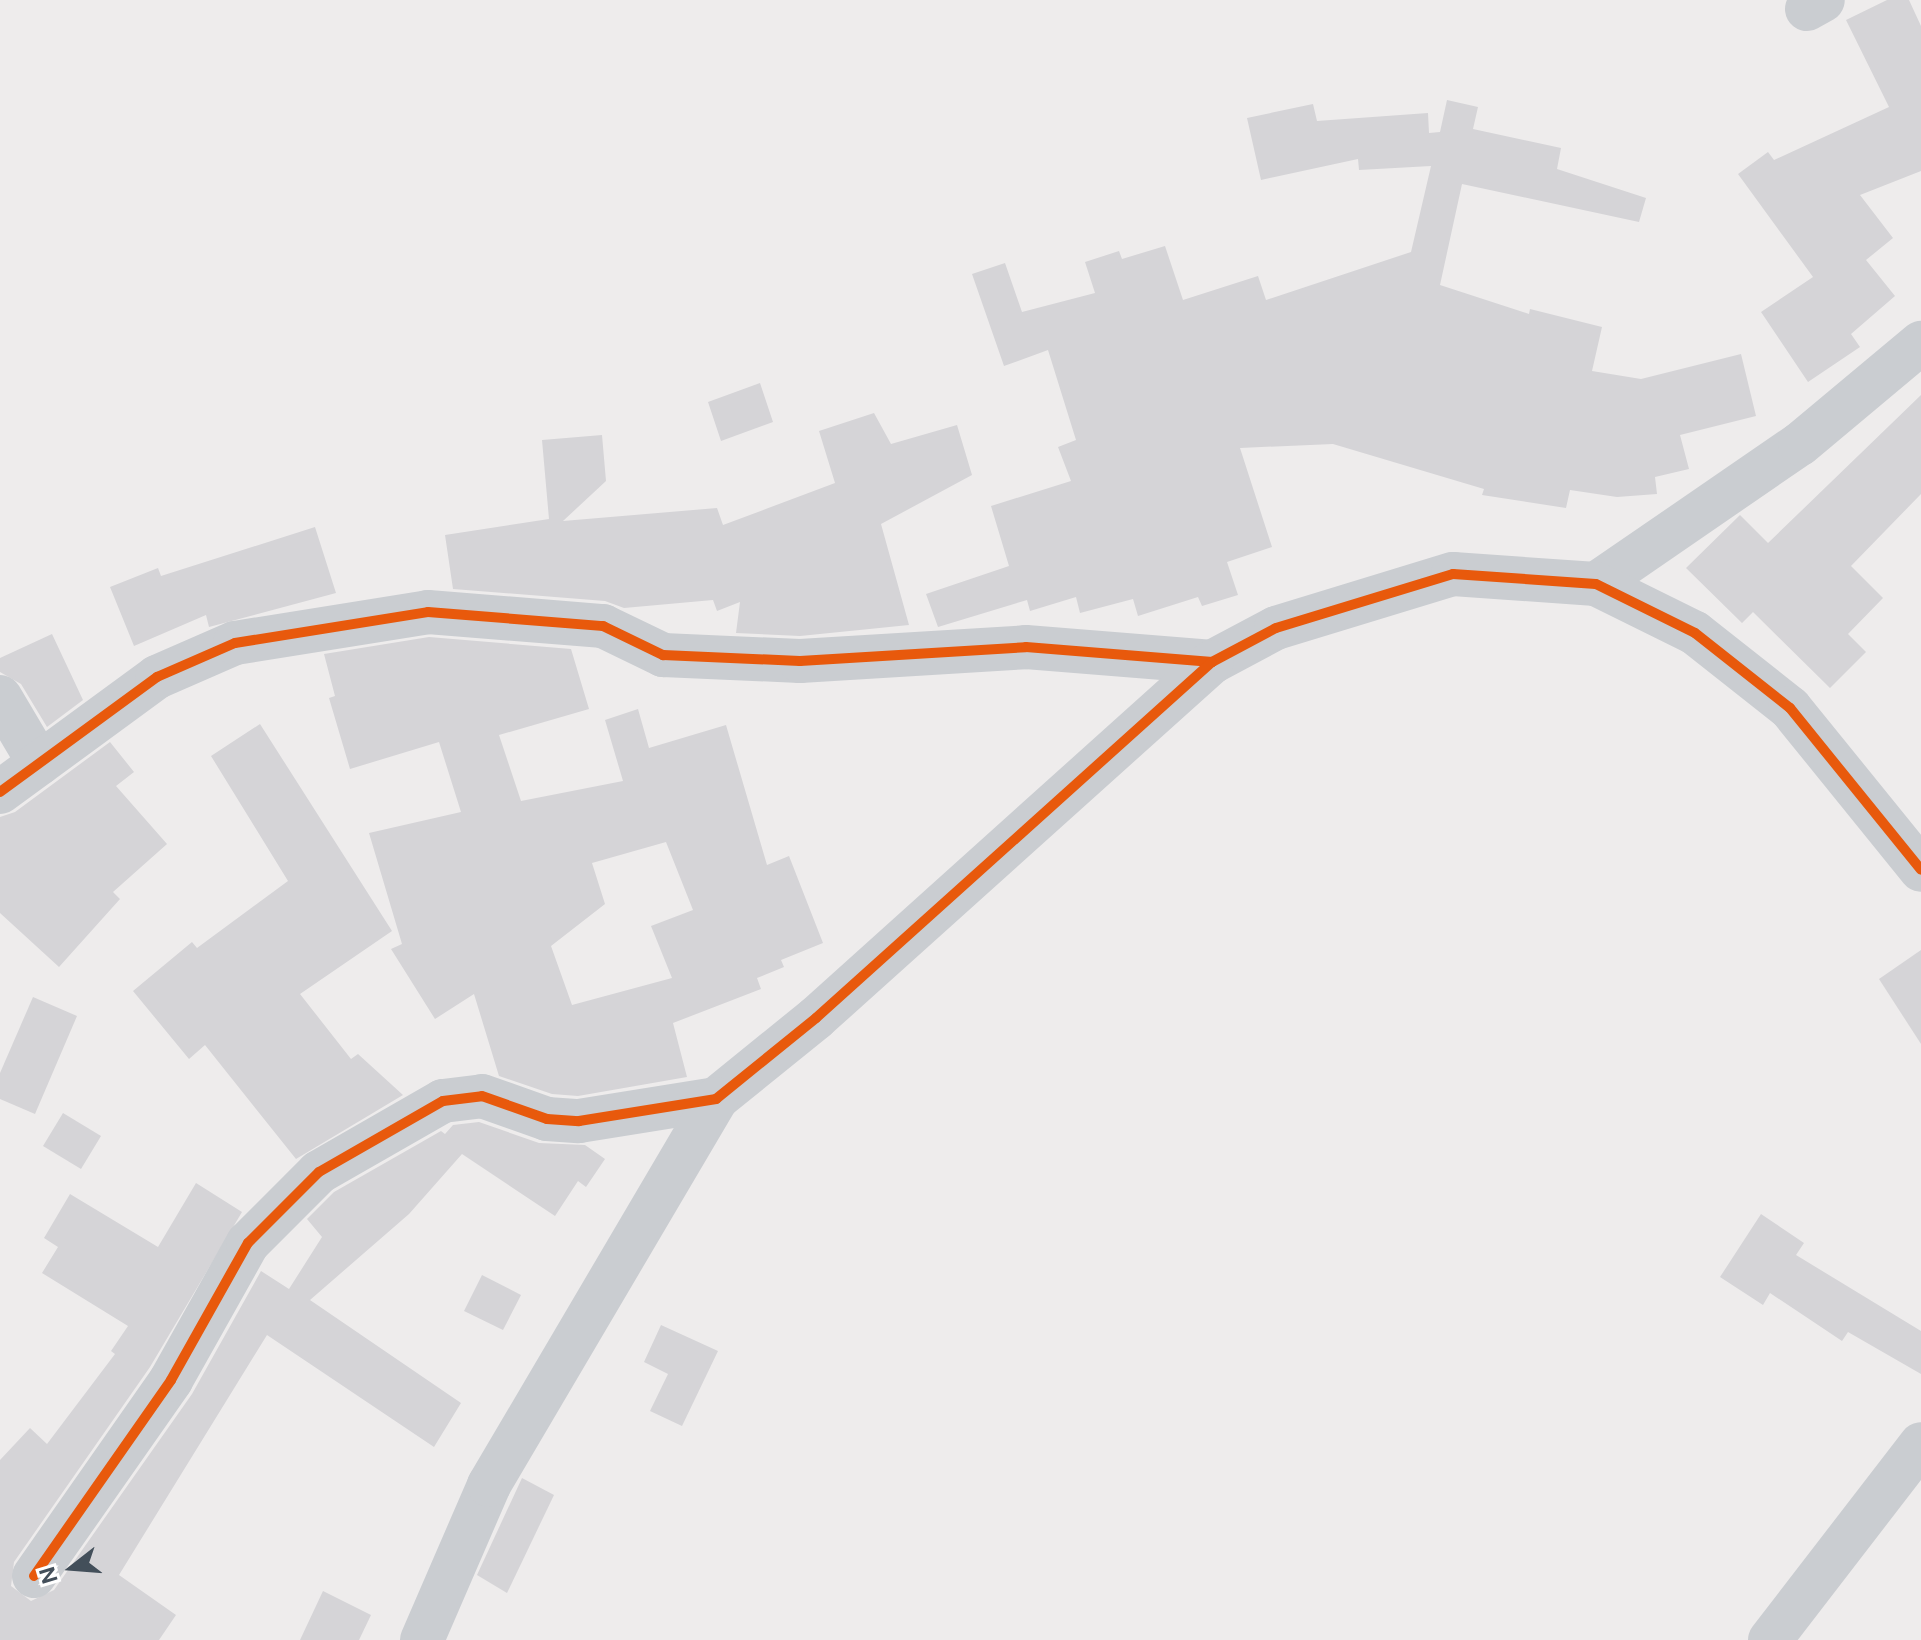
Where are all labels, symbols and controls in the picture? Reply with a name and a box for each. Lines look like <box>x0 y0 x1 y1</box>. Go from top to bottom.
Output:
north arrow <box>32 1528 112 1608</box>
text: N <box>32 1563 65 1587</box>

